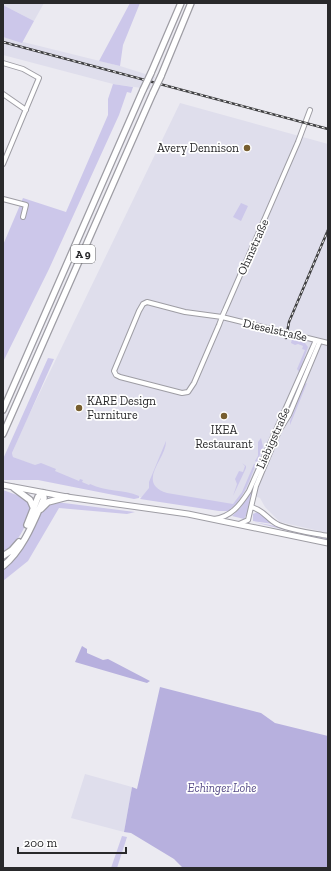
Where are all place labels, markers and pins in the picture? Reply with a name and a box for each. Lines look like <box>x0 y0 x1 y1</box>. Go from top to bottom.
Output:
place label: Avery Dennison <box>157 141 239 155</box>
marker: Avery Dennison <box>242 143 252 153</box>
place label: KARE Design Furniture <box>87 394 156 422</box>
marker: KARE Design Furniture <box>74 403 84 413</box>
marker: IKEA Restaurant <box>219 411 229 421</box>
place label: IKEA Restaurant <box>195 423 253 451</box>

